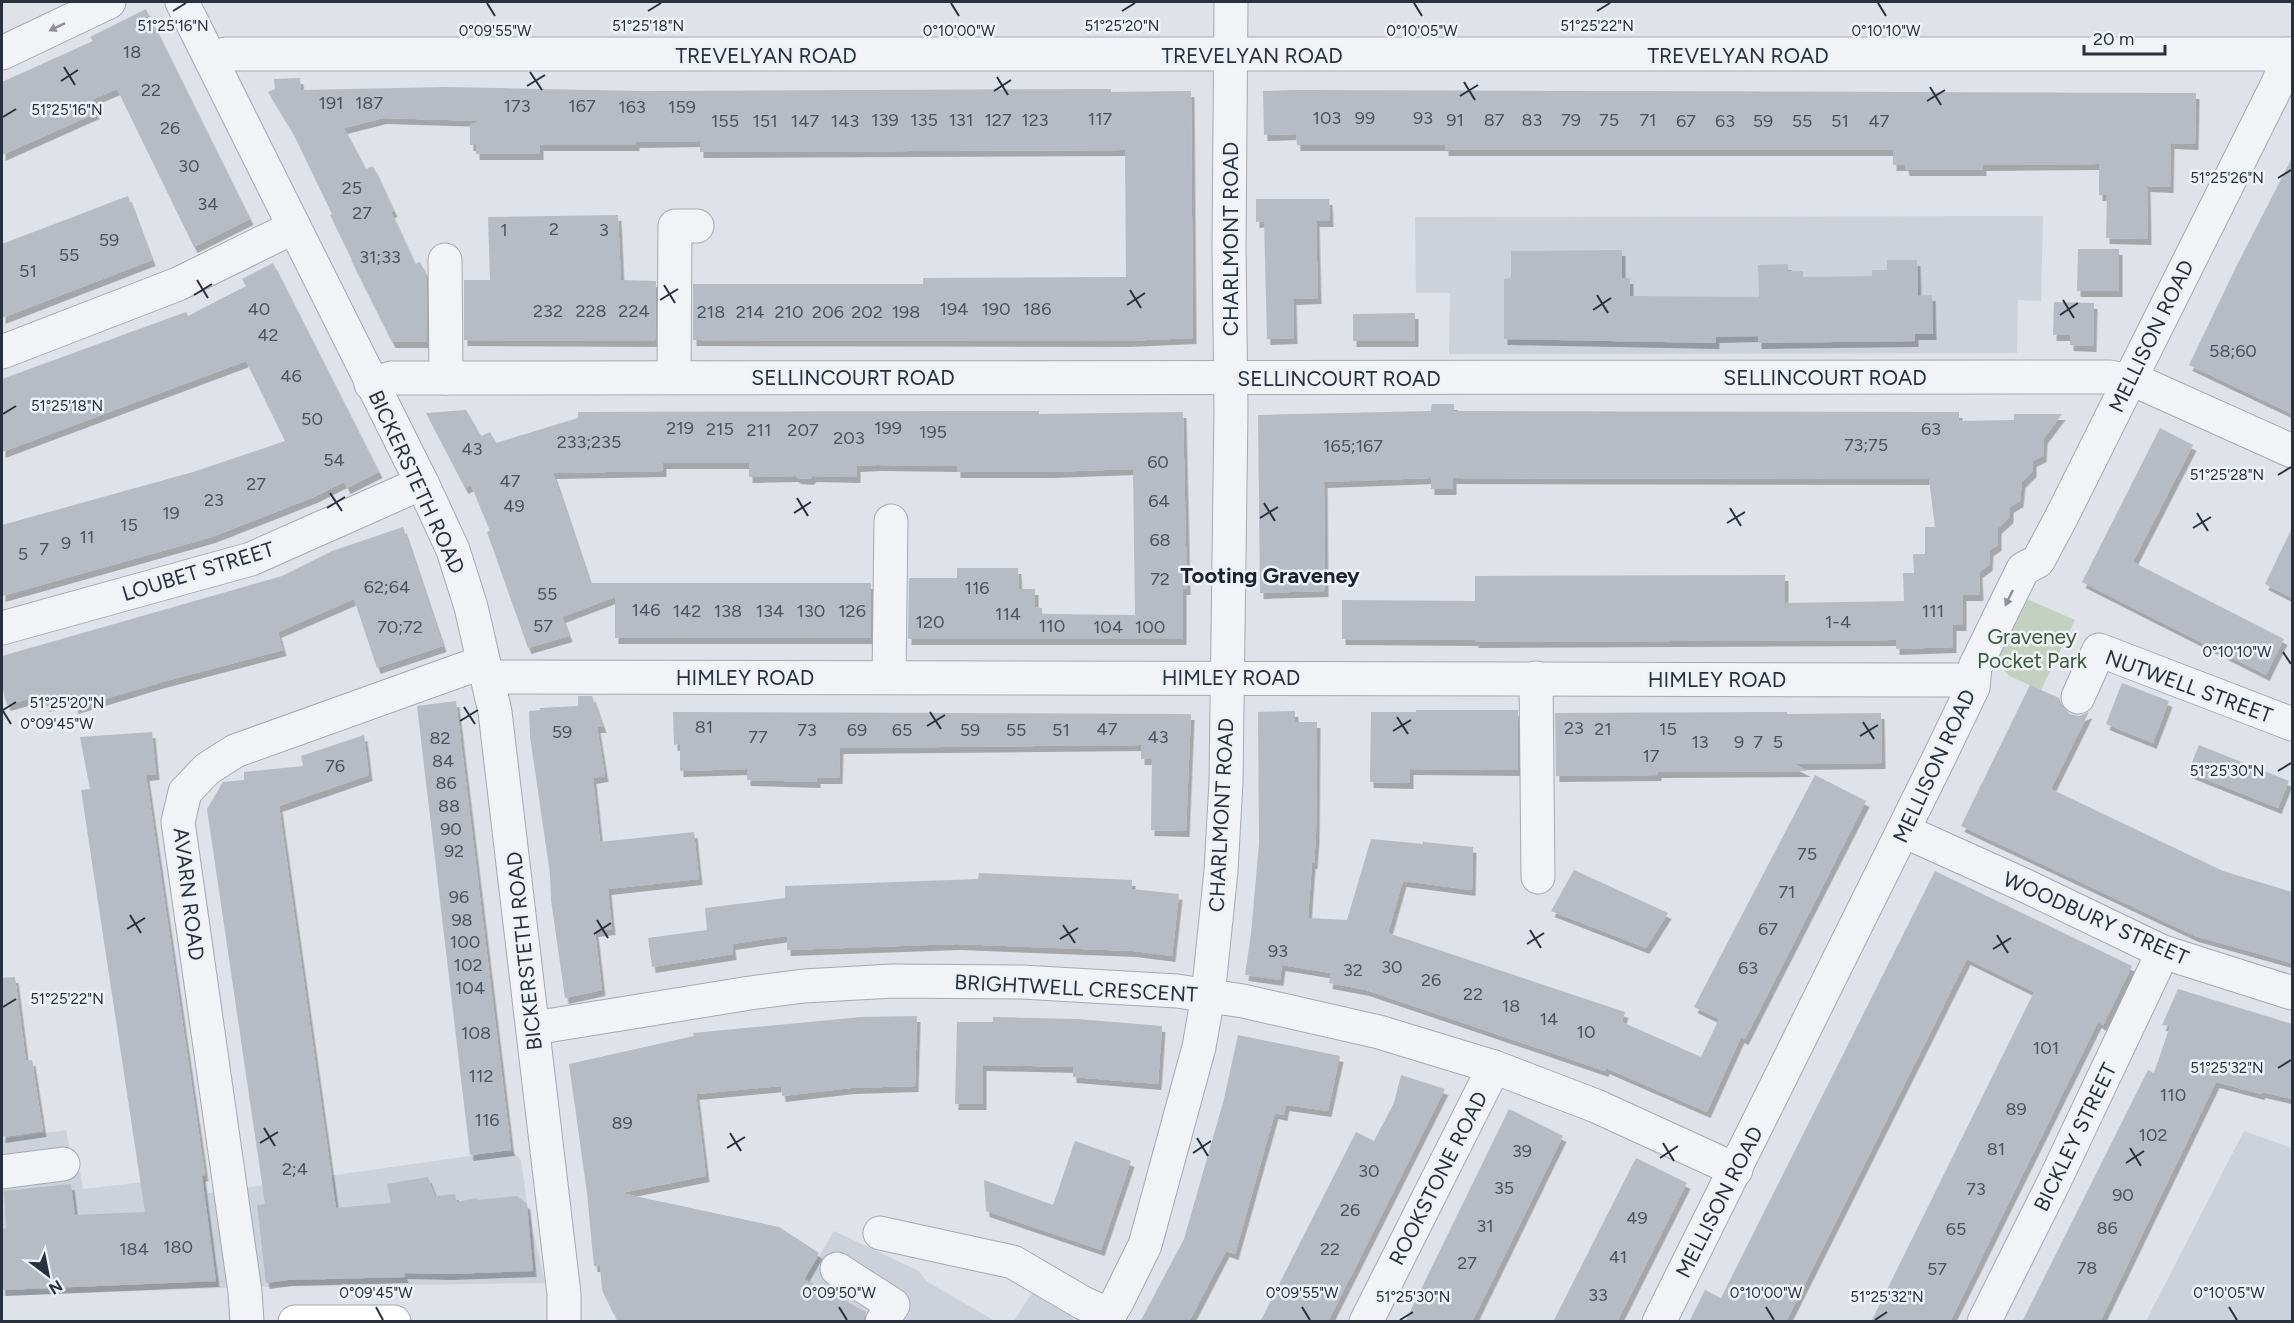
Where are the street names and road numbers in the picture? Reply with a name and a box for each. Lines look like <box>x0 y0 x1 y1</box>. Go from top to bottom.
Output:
street label: TREVELYAN ROAD <box>675 43 857 68</box>
street label: TREVELYAN ROAD <box>1161 43 1343 68</box>
street label: TREVELYAN ROAD <box>1647 43 1829 68</box>
street label: CHARLMONT ROAD <box>1218 142 1243 336</box>
street label: MELLISON ROAD <box>2103 256 2199 416</box>
street label: SELLINCOURT ROAD <box>751 365 955 390</box>
street label: SELLINCOURT ROAD <box>1723 365 1927 390</box>
street label: SELLINCOURT ROAD <box>1237 366 1441 391</box>
street label: BICKERSTETH ROAD <box>363 386 471 578</box>
street label: LOUBET STREET <box>119 536 277 606</box>
street label: NUTWELL STREET <box>2102 644 2276 728</box>
street label: HIMLEY ROAD <box>676 665 814 690</box>
street label: HIMLEY ROAD <box>1162 665 1300 690</box>
street label: HIMLEY ROAD <box>1648 667 1786 692</box>
street label: MELLISON ROAD <box>1887 685 1981 847</box>
street label: CHARLMONT ROAD <box>1203 717 1239 913</box>
street label: AVARN ROAD <box>168 826 210 962</box>
street label: BICKERSTETH ROAD <box>501 850 547 1052</box>
street label: WOODBURY STREET <box>2000 866 2193 970</box>
street label: BRIGHTWELL CRESCENT <box>954 969 1199 1007</box>
street label: BICKLEY STREET <box>2028 1058 2122 1215</box>
street label: ROOKSTONE ROAD <box>1383 1087 1493 1269</box>
street label: MELLISON ROAD <box>1670 1122 1768 1282</box>

